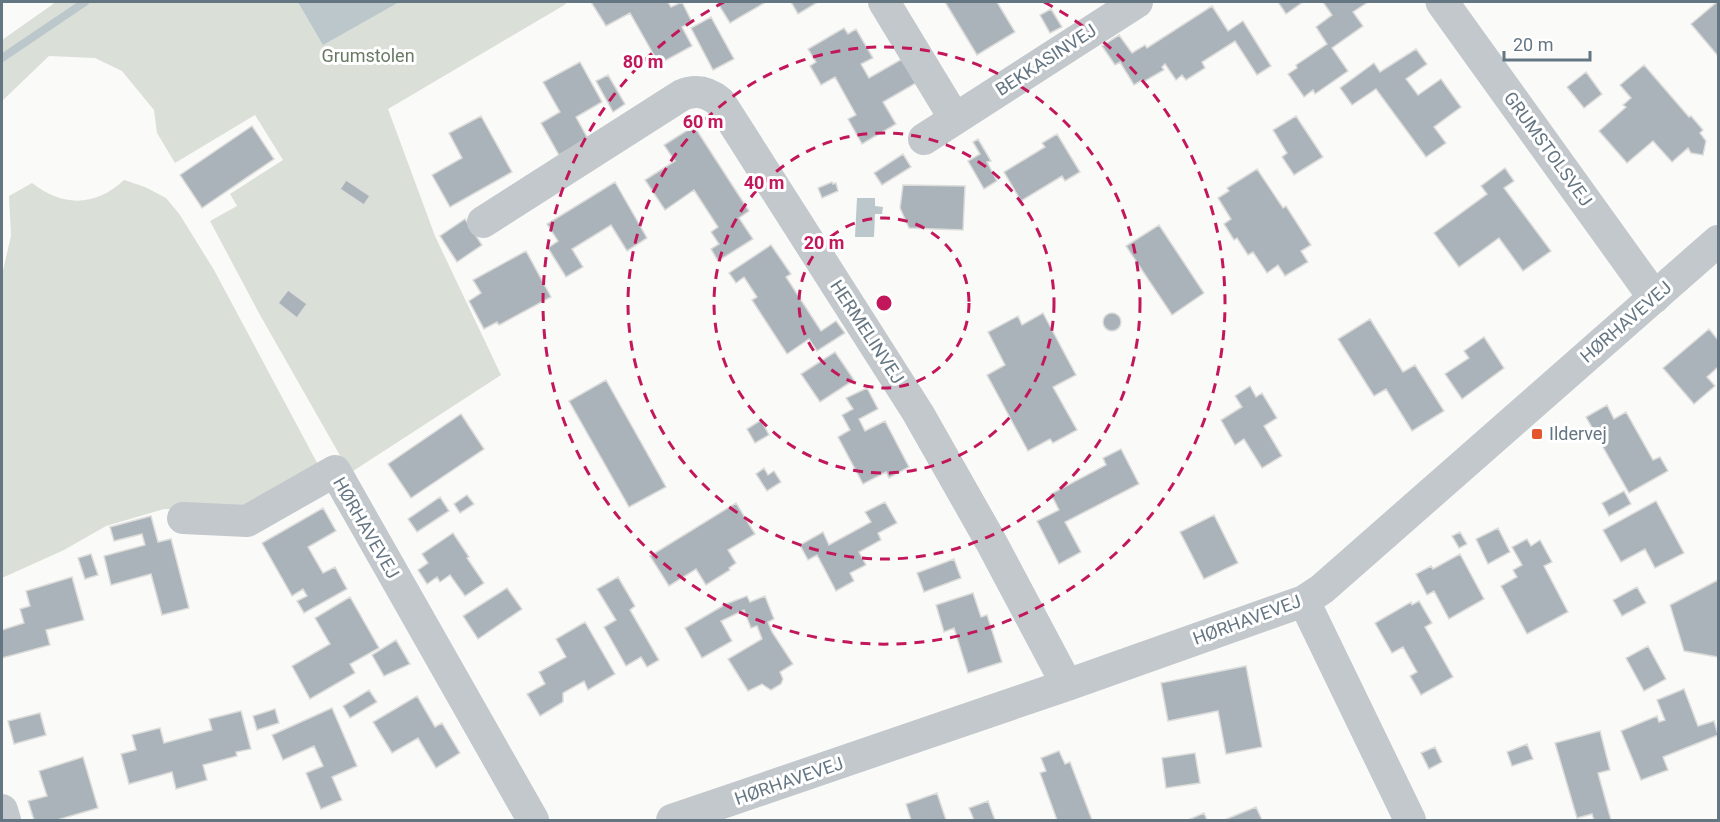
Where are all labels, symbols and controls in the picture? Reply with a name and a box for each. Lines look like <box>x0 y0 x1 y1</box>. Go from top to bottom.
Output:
street label: BEKKASINVEJ <box>991 19 1100 100</box>
scale bar <box>1504 24 1590 62</box>
text: 20 m <box>1513 34 1553 55</box>
park label: Grumstolen <box>321 45 415 66</box>
text: 80 m <box>623 51 663 72</box>
street label: GRUMSTOLSVEJ <box>1500 87 1597 210</box>
text: 60 m <box>683 111 723 132</box>
text: 40 m <box>744 172 784 193</box>
text: 20 m <box>804 232 844 253</box>
street label: HERMELINVEJ <box>826 276 909 387</box>
street label: HØRHAVEVEJ <box>1576 276 1675 367</box>
centre of rings <box>874 293 894 313</box>
place label: Ildervej <box>1549 423 1607 444</box>
marker: Ildervej <box>1530 427 1544 441</box>
street label: HØRHAVEVEJ <box>329 473 404 582</box>
street label: HØRHAVEVEJ <box>1190 590 1304 649</box>
street label: HØRHAVEVEJ <box>732 752 846 809</box>

